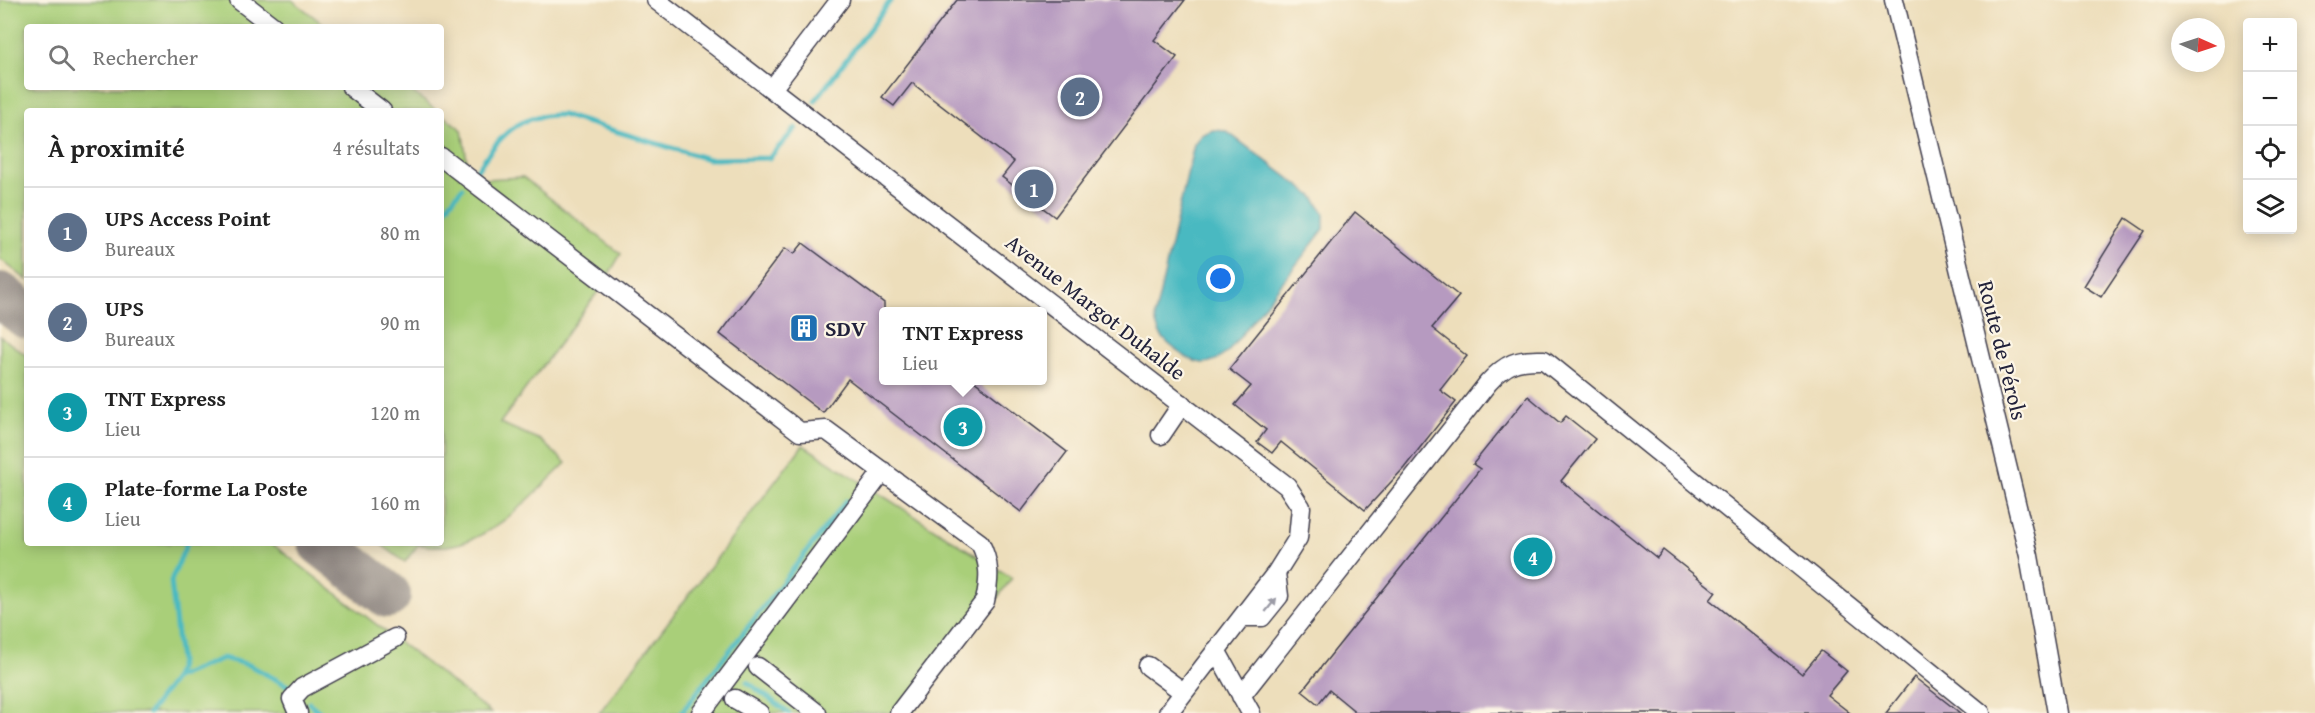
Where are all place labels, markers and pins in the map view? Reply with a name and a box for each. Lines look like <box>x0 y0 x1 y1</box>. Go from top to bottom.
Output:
pin: 2 <box>1060 74 1100 120</box>
pin: 1 <box>1014 166 1054 212</box>
building icon: SDV <box>788 312 820 344</box>
place label: SDV <box>825 312 866 344</box>
pin: 3 <box>944 404 982 450</box>
pin: 4 <box>1514 534 1552 580</box>

